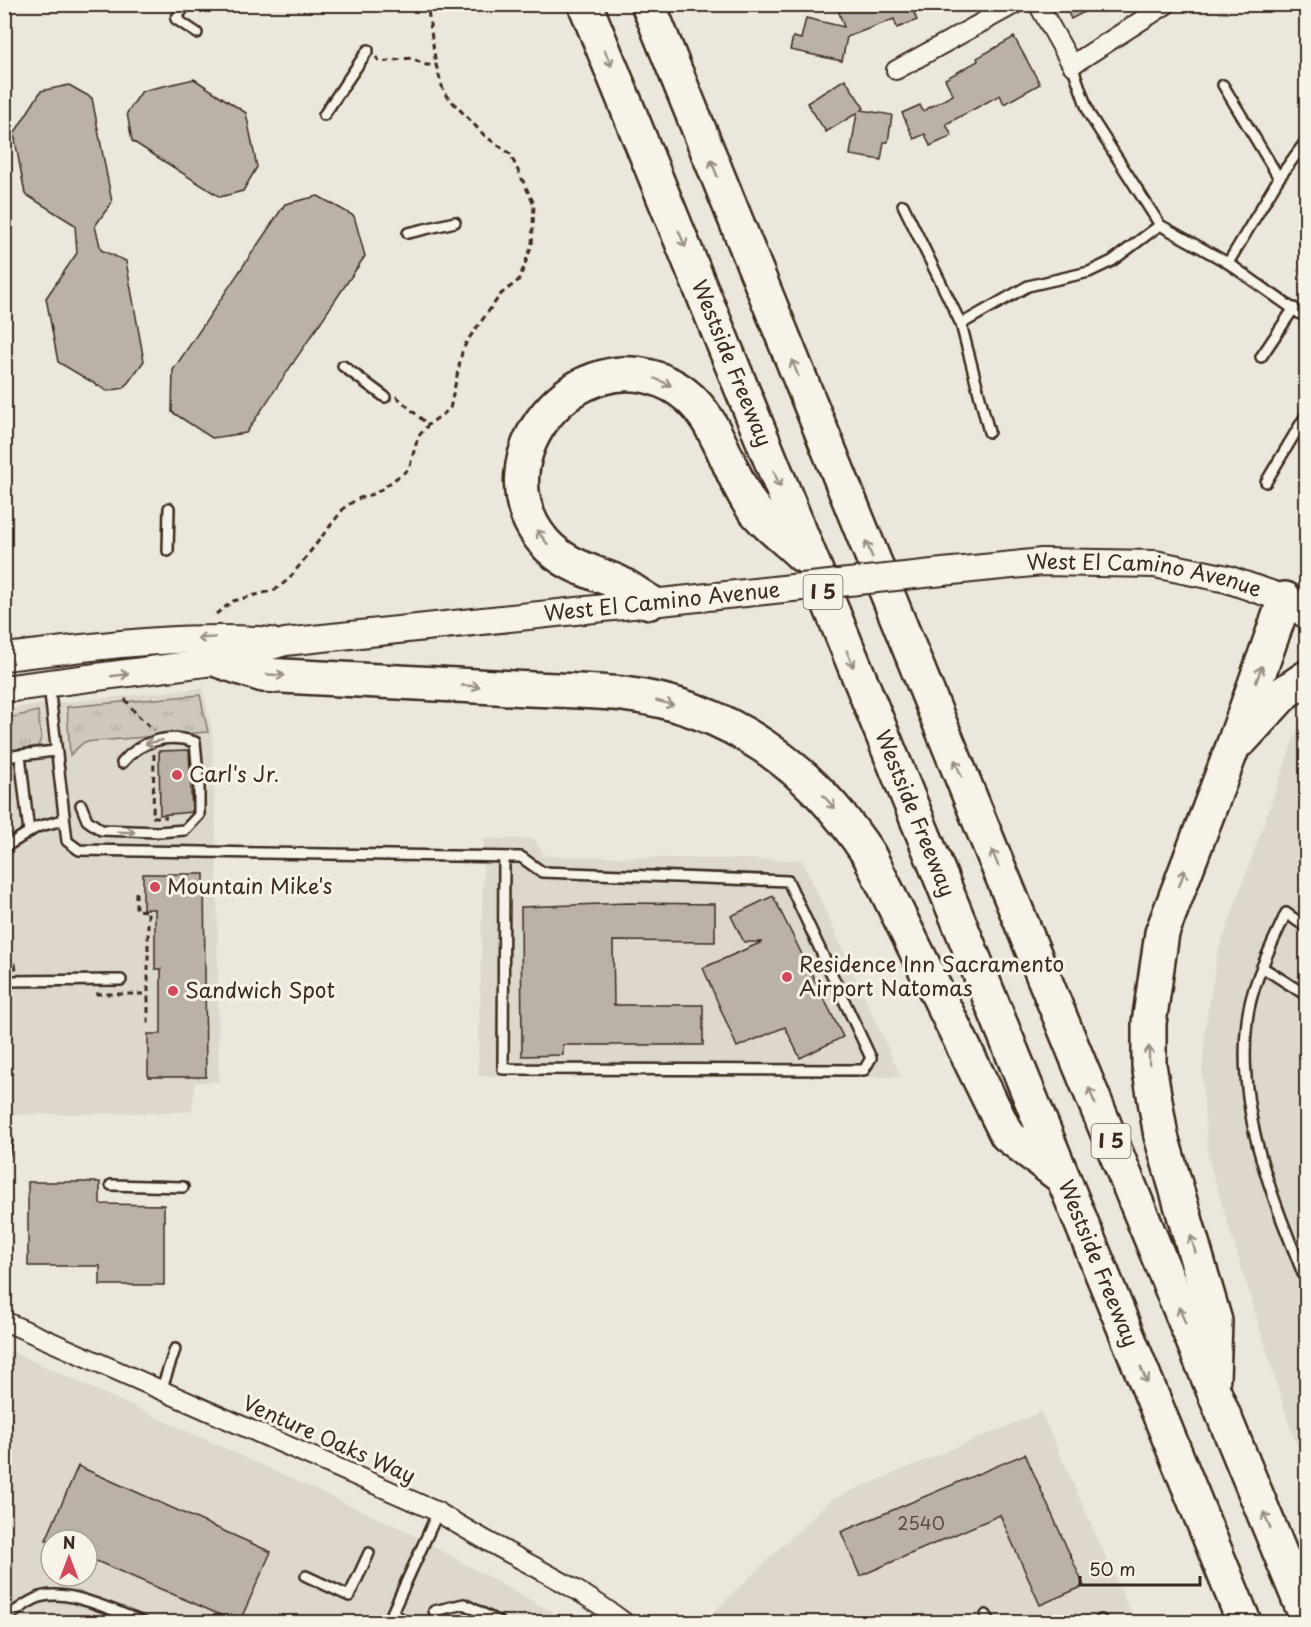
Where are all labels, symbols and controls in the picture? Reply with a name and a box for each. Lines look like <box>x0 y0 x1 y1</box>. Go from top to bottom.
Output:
one-way arrow <box>603 49 614 67</box>
one-way arrow <box>708 159 719 178</box>
one-way arrow <box>677 229 688 248</box>
street label: Westside Freeway <box>685 274 782 451</box>
one-way arrow <box>789 359 800 378</box>
one-way arrow <box>654 377 672 388</box>
one-way arrow <box>772 469 783 487</box>
one-way arrow <box>535 529 548 545</box>
one-way arrow <box>863 540 874 558</box>
street label: West El Camino Avenue <box>1025 543 1266 604</box>
street label: West El Camino Avenue <box>542 572 781 628</box>
road number: I 5 <box>804 575 842 609</box>
one-way arrow <box>196 633 216 644</box>
one-way arrow <box>845 650 856 668</box>
one-way arrow <box>1254 665 1265 684</box>
one-way arrow <box>110 669 130 680</box>
one-way arrow <box>266 670 286 681</box>
one-way arrow <box>460 681 480 692</box>
one-way arrow <box>655 697 674 709</box>
street label: Westside Freeway <box>868 724 965 901</box>
one-way arrow <box>145 736 164 748</box>
place label: Carl's Jr. <box>189 757 279 789</box>
one-way arrow <box>952 759 963 778</box>
marker: Carl's Jr. <box>170 768 184 782</box>
one-way arrow <box>822 794 836 809</box>
one-way arrow <box>115 826 135 837</box>
one-way arrow <box>989 850 1000 868</box>
place label: Mountain Mike's <box>167 869 332 901</box>
one-way arrow <box>1177 869 1188 888</box>
marker: Mountain Mike's <box>148 880 162 894</box>
place label: Residence Inn Sacramento Airport Natomas <box>799 947 1064 1003</box>
marker: Residence Inn Sacramento Airport Natomas <box>780 970 794 984</box>
place label: Sandwich Spot <box>185 973 335 1005</box>
marker: Sandwich Spot <box>166 984 180 998</box>
one-way arrow <box>1143 1045 1155 1065</box>
one-way arrow <box>1086 1087 1097 1105</box>
road number: I 5 <box>1092 1124 1130 1158</box>
street label: Westside Freeway <box>1051 1174 1148 1351</box>
one-way arrow <box>1187 1235 1198 1254</box>
one-way arrow <box>1176 1306 1187 1325</box>
one-way arrow <box>1139 1365 1150 1383</box>
street label: Venture Oaks Way <box>238 1386 421 1491</box>
house number: 2540 <box>897 1509 945 1536</box>
one-way arrow <box>1261 1511 1272 1530</box>
north arrow <box>39 1528 99 1588</box>
text: N <box>63 1530 75 1554</box>
scale bar <box>1080 1549 1200 1587</box>
text: 50 m <box>1089 1555 1136 1582</box>

